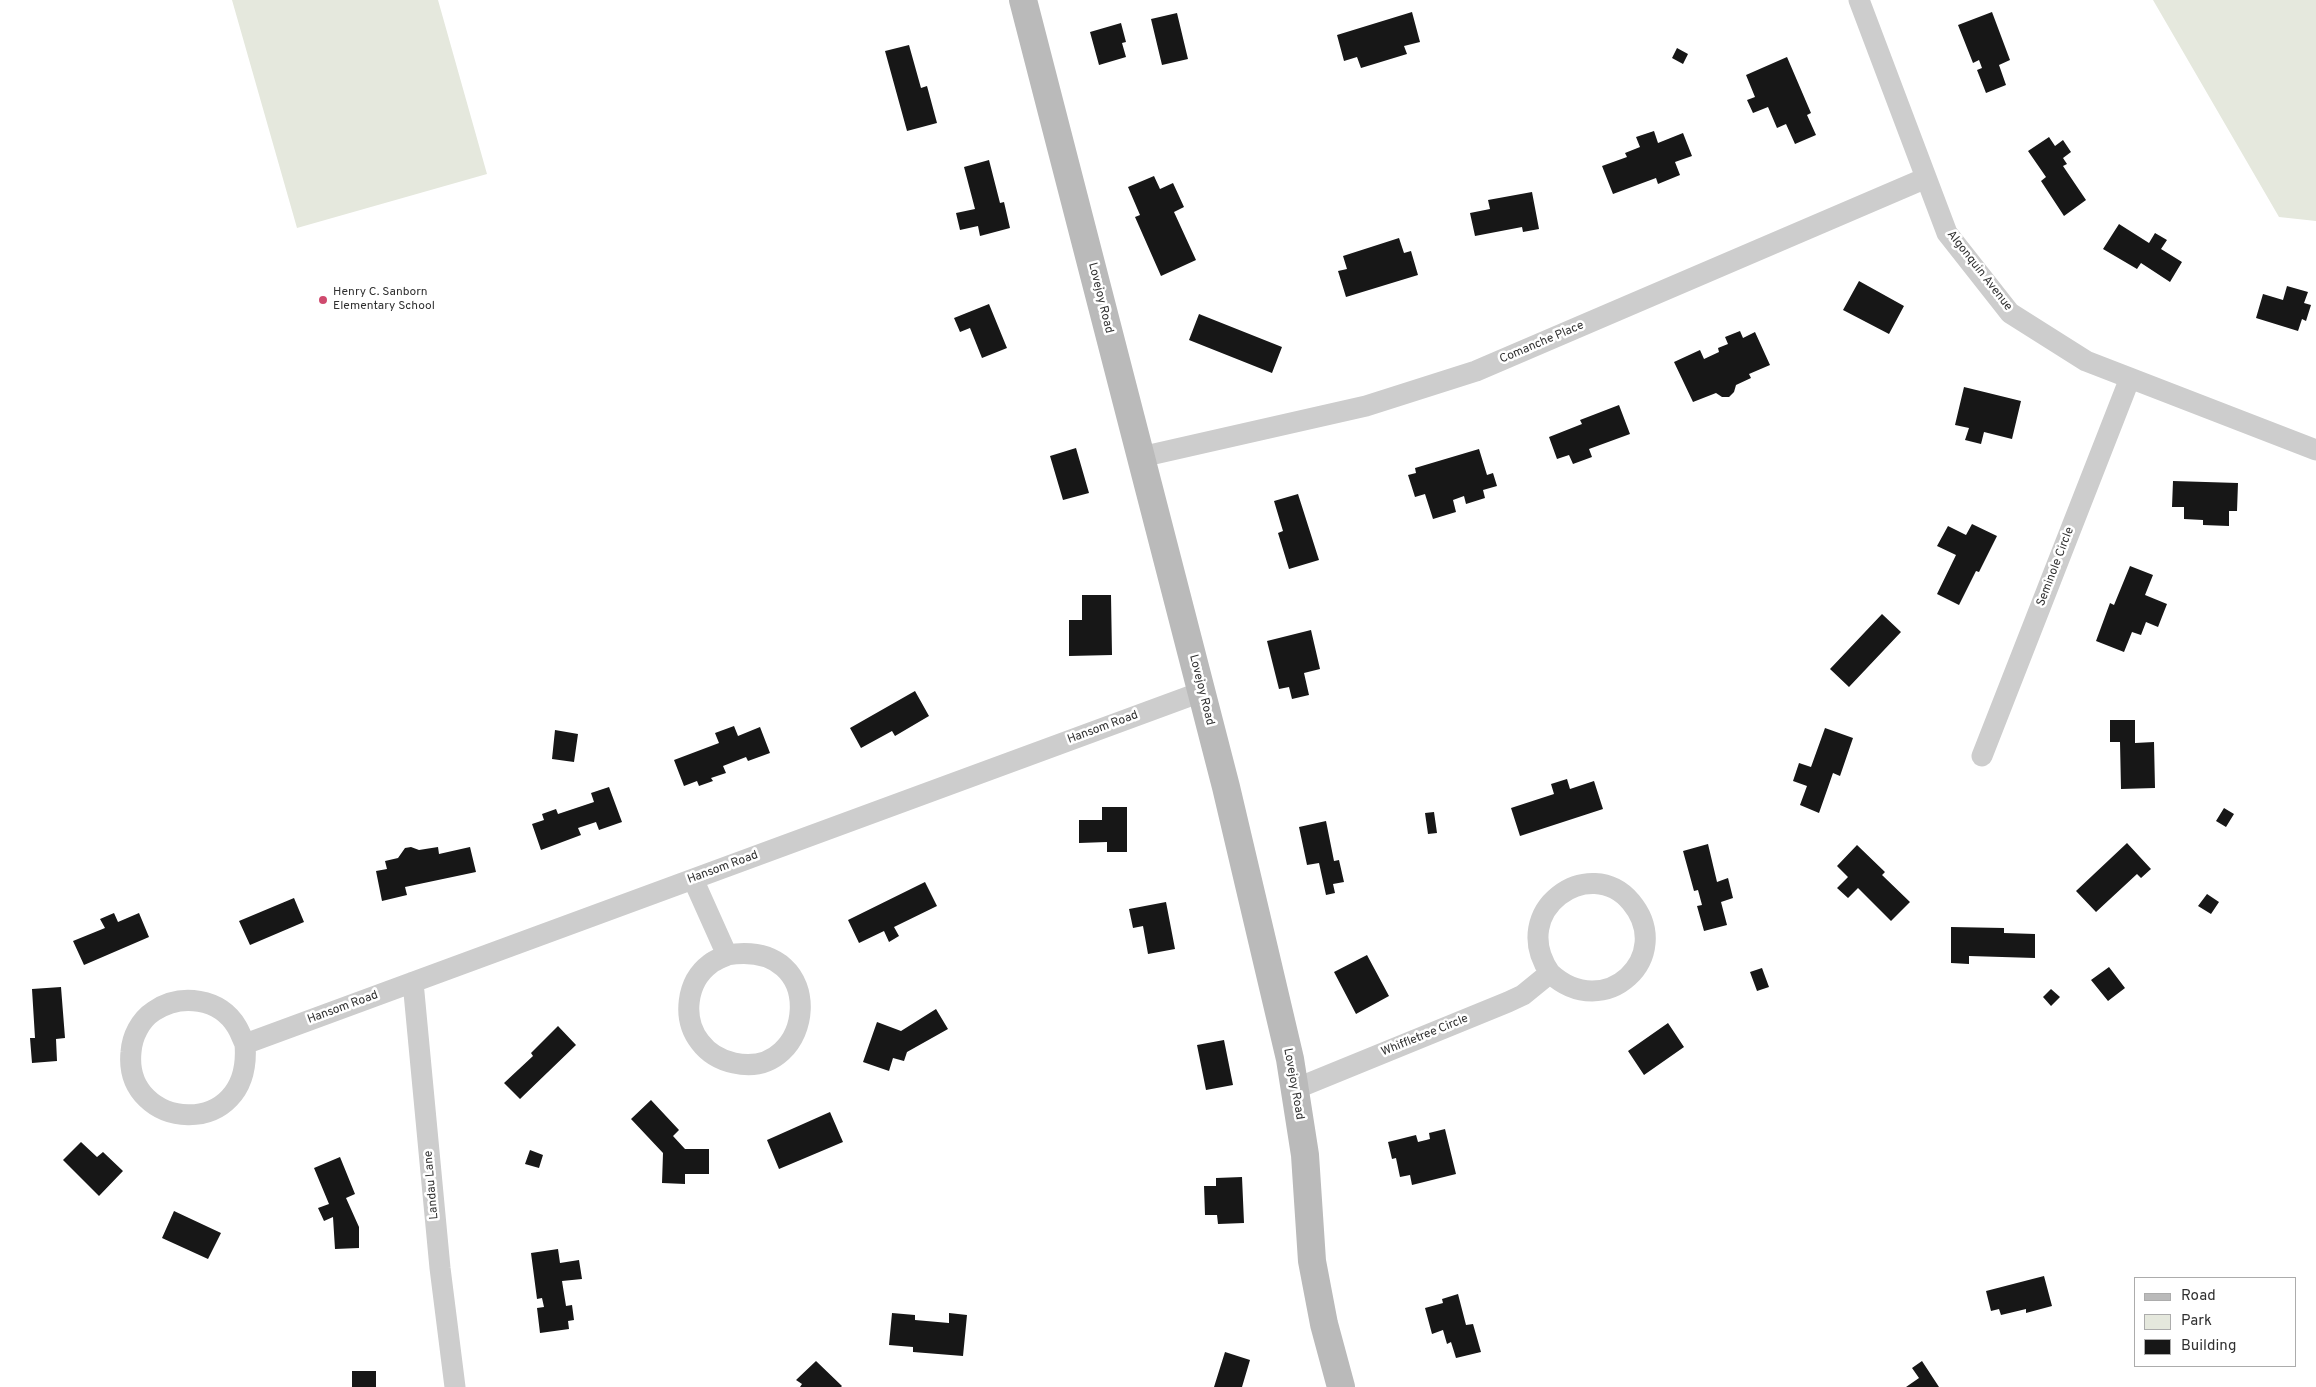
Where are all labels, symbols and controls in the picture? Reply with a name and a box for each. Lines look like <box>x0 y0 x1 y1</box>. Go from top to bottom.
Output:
street label: Algonquin Avenue <box>1943 228 2015 314</box>
street label: Lovejoy Road <box>1084 261 1116 335</box>
place label: Henry C. Sanborn Elementary School <box>333 286 435 314</box>
marker: Henry C. Sanborn Elementary School <box>317 294 329 306</box>
street label: Comanche Place <box>1498 319 1586 367</box>
street label: Seminole Circle <box>2034 525 2078 609</box>
street label: Lovejoy Road <box>1185 653 1217 727</box>
street label: Hansom Road <box>1066 709 1140 747</box>
street label: Hansom Road <box>686 849 760 887</box>
street label: Hansom Road <box>306 989 380 1027</box>
street label: Whiffletree Circle <box>1379 1012 1471 1060</box>
street label: Lovejoy Road <box>1280 1047 1306 1121</box>
street label: Landau Lane <box>422 1150 442 1220</box>
legend <box>2134 1277 2296 1367</box>
text: Road <box>2181 1287 2216 1306</box>
text: Park <box>2181 1312 2212 1331</box>
text: Building <box>2181 1337 2236 1356</box>

